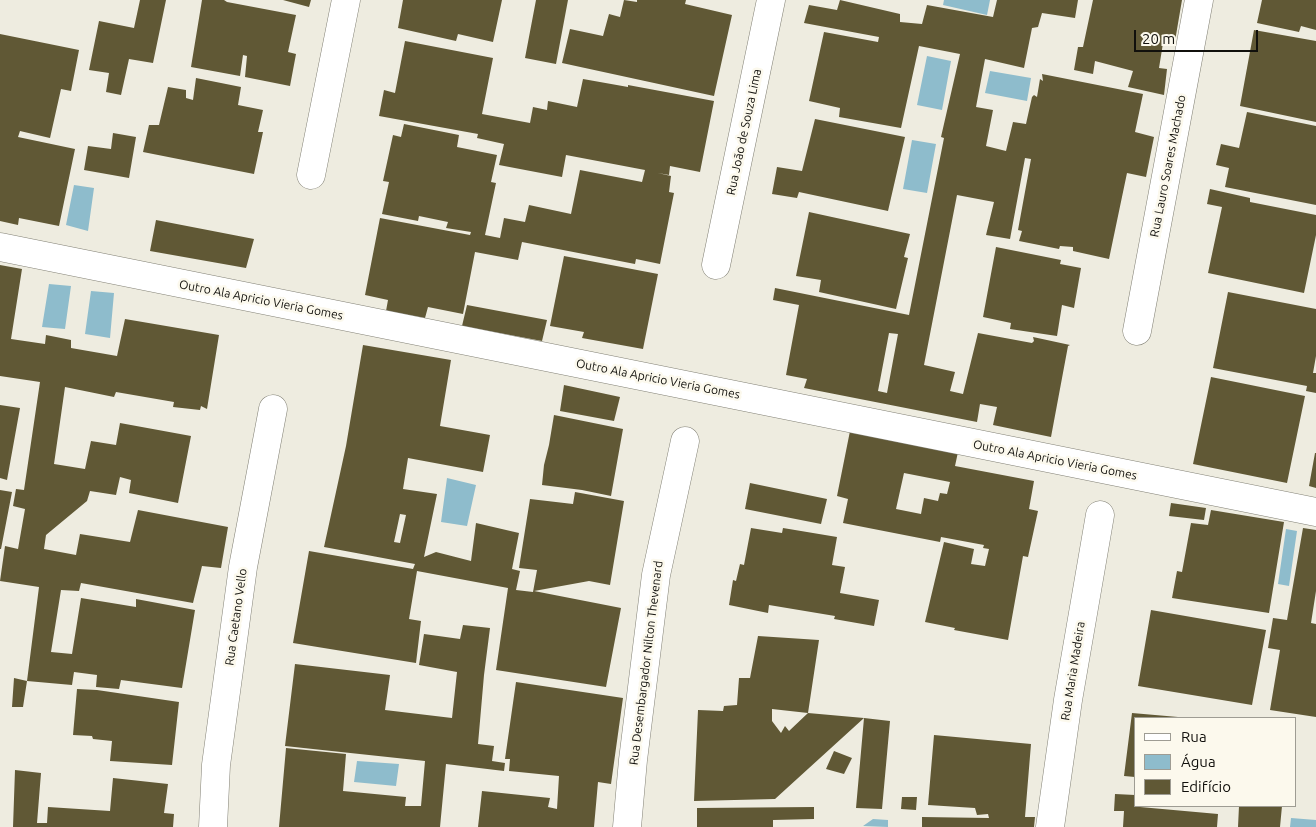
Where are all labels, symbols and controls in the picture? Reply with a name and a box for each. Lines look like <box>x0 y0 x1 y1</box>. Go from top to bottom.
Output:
scale bar <box>1136 20 1260 52</box>
text: 20 m <box>1142 30 1175 47</box>
street label: Rua João de Souza Lima <box>724 68 764 196</box>
street label: Rua Lauro Soares Machado <box>1147 94 1189 238</box>
street label: Outro Ala Apricio Vieria Gomes <box>178 277 344 323</box>
street label: Outro Ala Apricio Vieria Gomes <box>575 356 741 402</box>
street label: Outro Ala Apricio Vieria Gomes <box>972 437 1138 483</box>
street label: Rua Desembargador Nilton Thevenard <box>626 560 666 766</box>
street label: Rua Caetano Vello <box>222 567 250 667</box>
street label: Rua Maria Madeira <box>1058 620 1088 722</box>
legend <box>1134 717 1296 807</box>
text: Rua <box>1181 728 1207 745</box>
text: Água <box>1181 753 1216 770</box>
text: Edifício <box>1181 778 1231 795</box>

